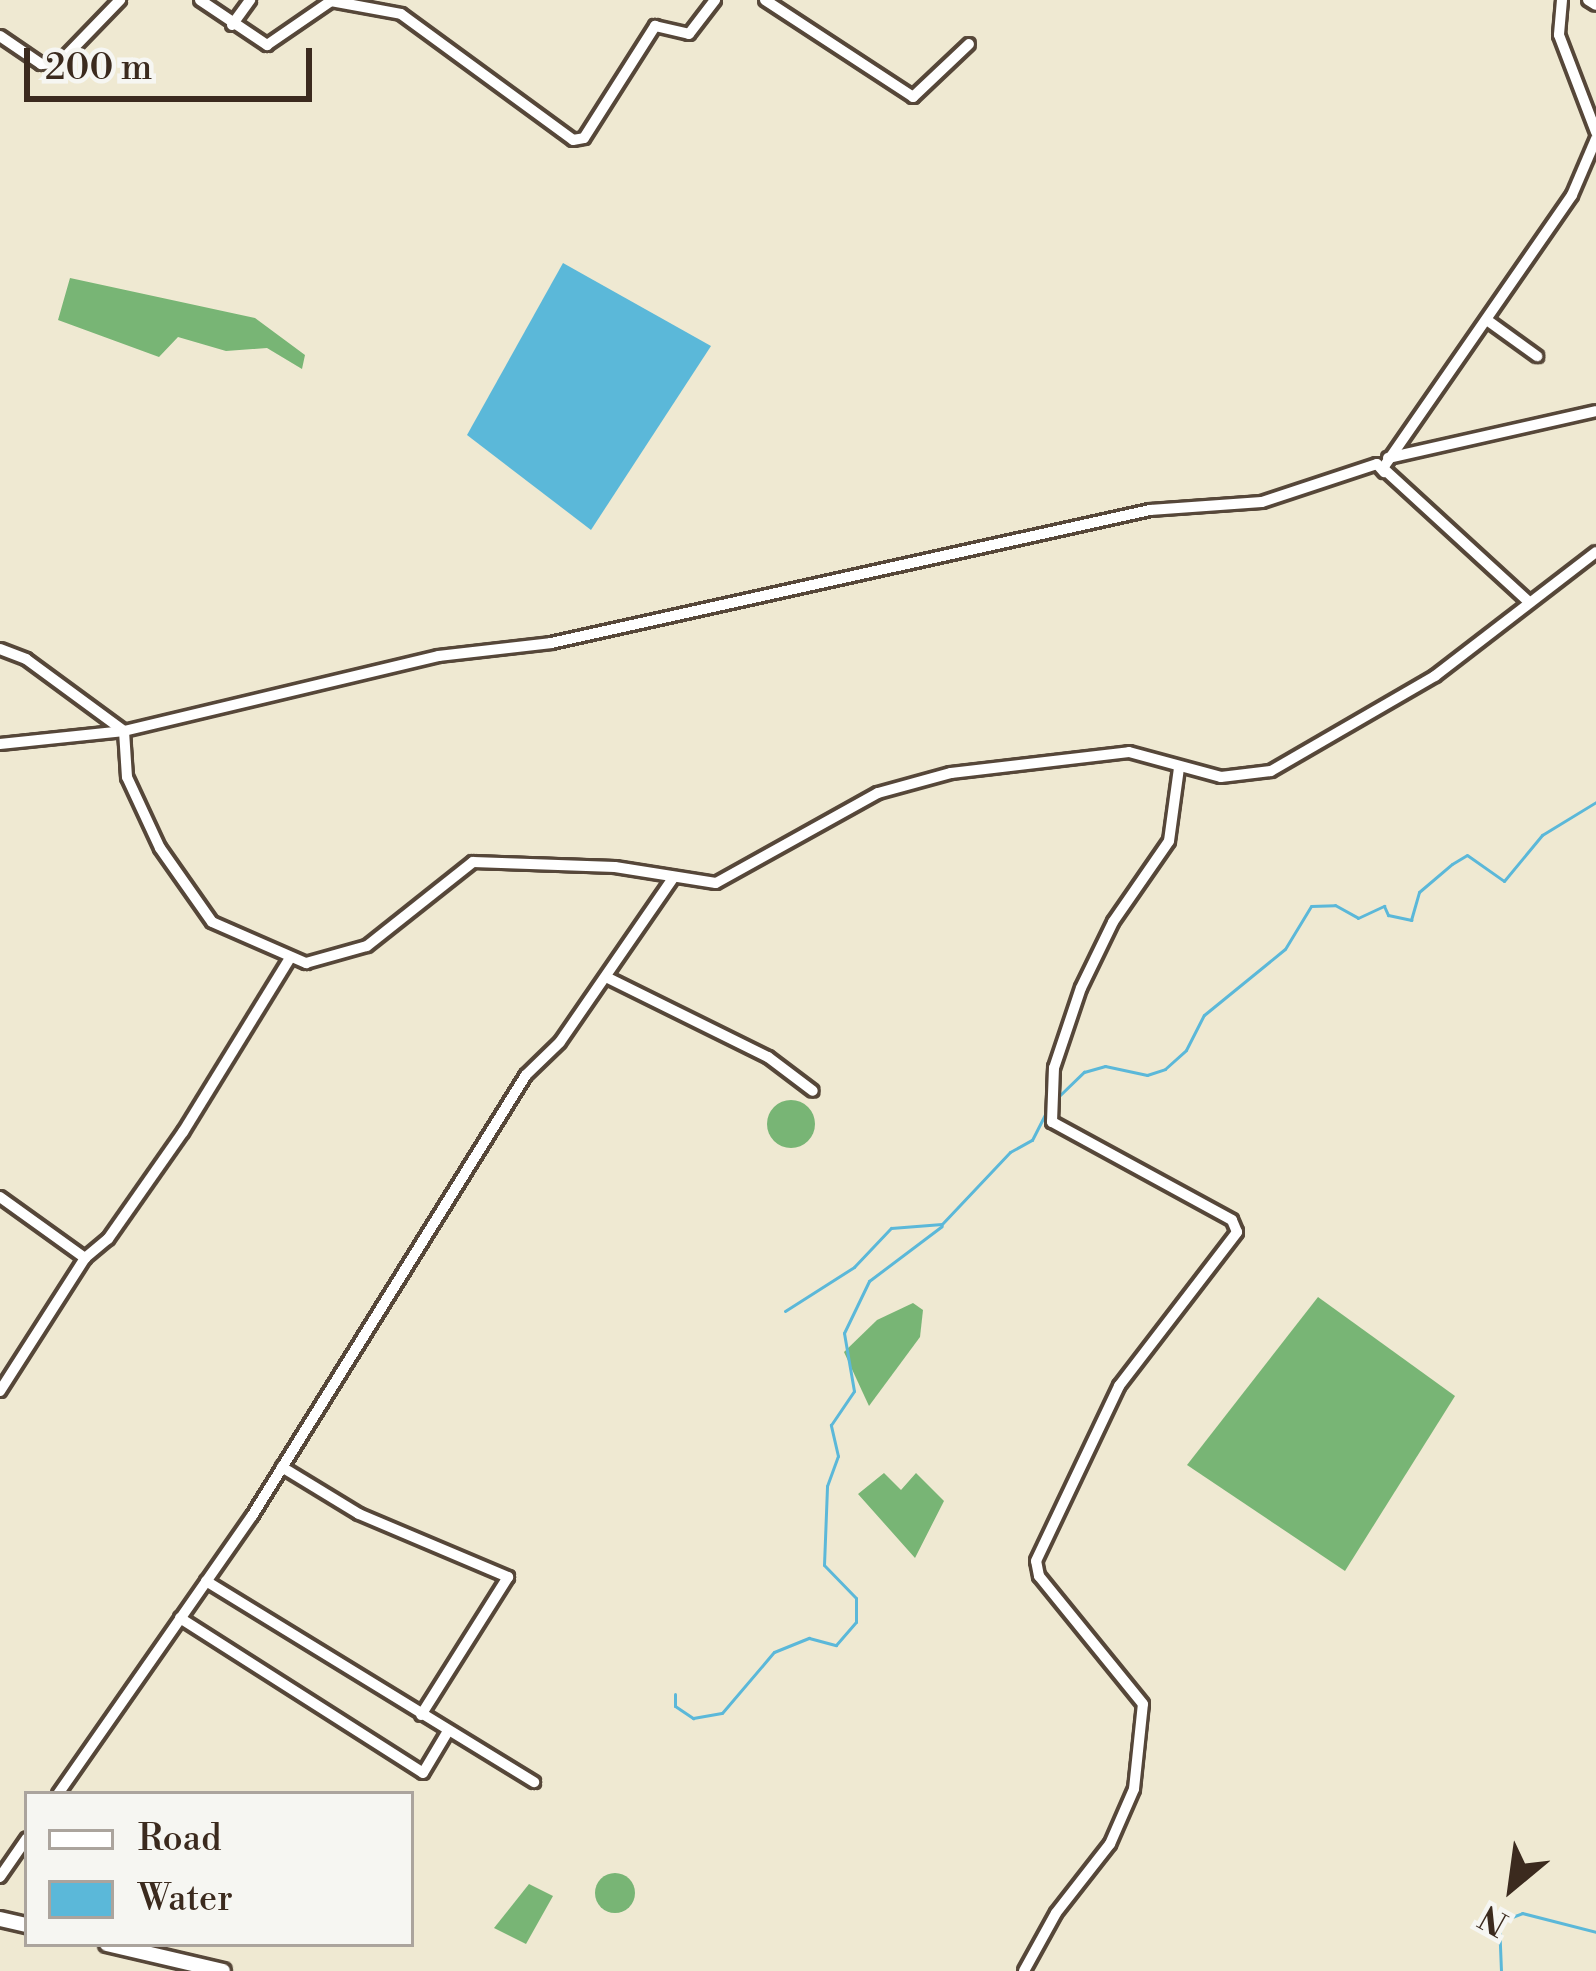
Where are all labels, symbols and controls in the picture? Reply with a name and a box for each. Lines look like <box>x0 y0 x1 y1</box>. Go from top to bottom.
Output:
scale bar <box>30 24 318 98</box>
text: 200 m <box>45 46 152 91</box>
legend <box>24 1791 414 1947</box>
text: Road <box>138 1817 221 1862</box>
north arrow <box>1452 1827 1572 1947</box>
text: Water <box>138 1877 233 1922</box>
text: N <box>1473 1895 1516 1943</box>

